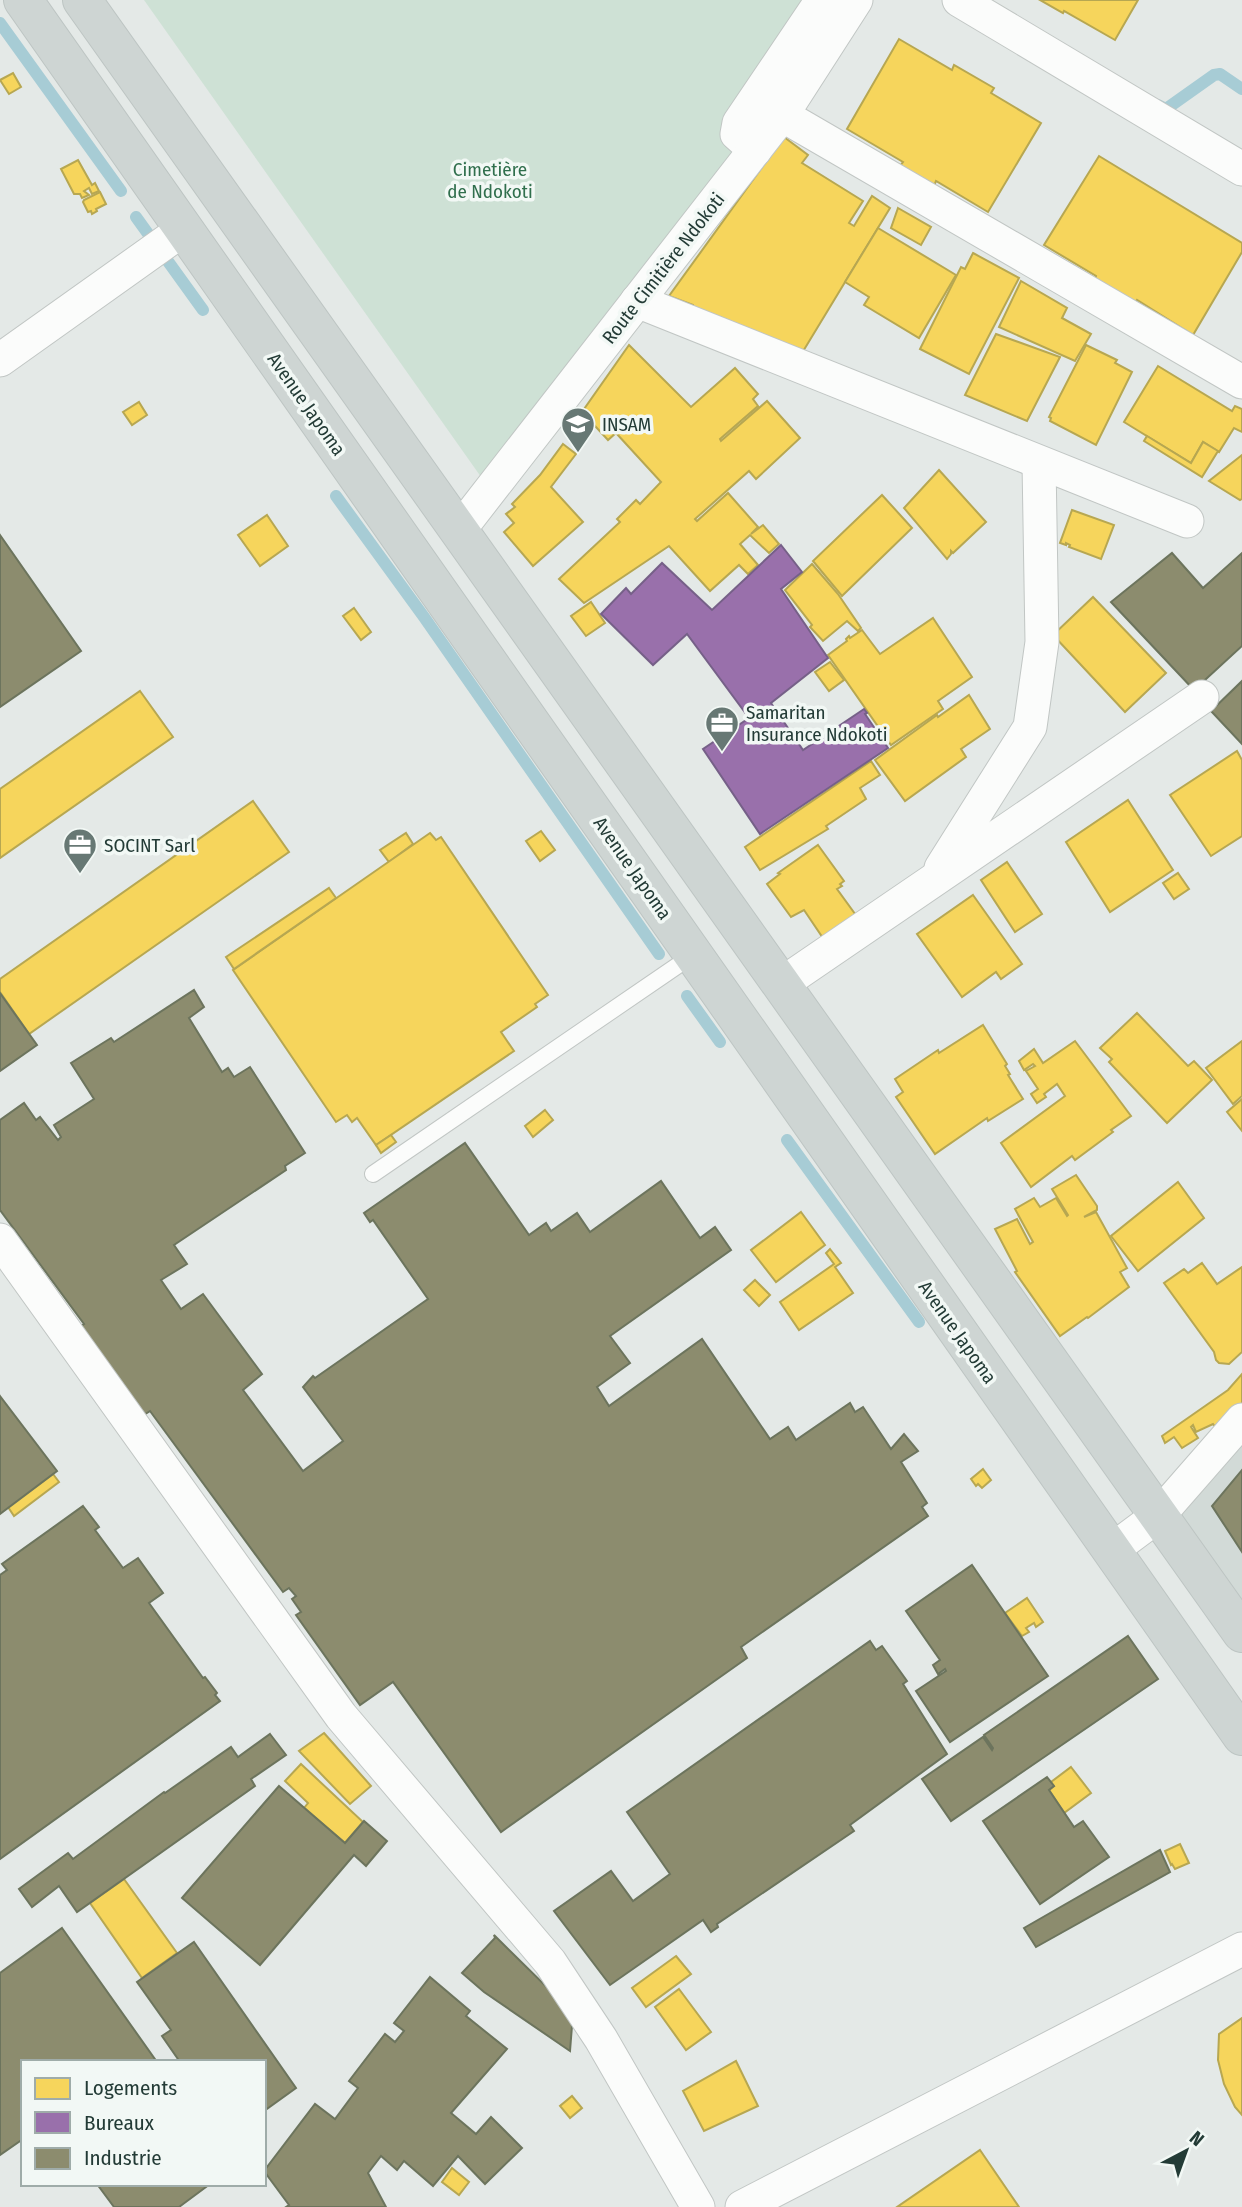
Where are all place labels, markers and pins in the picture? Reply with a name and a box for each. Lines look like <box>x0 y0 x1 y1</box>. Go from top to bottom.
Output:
school or university icon: INSAM <box>559 405 597 454</box>
place label: INSAM <box>602 413 651 436</box>
place label: Samaritan Insurance Ndokoti <box>746 701 887 746</box>
office icon: Samaritan Insurance Ndokoti <box>703 704 741 753</box>
office icon: SOCINT Sarl <box>61 826 99 875</box>
place label: SOCINT Sarl <box>104 834 195 857</box>

